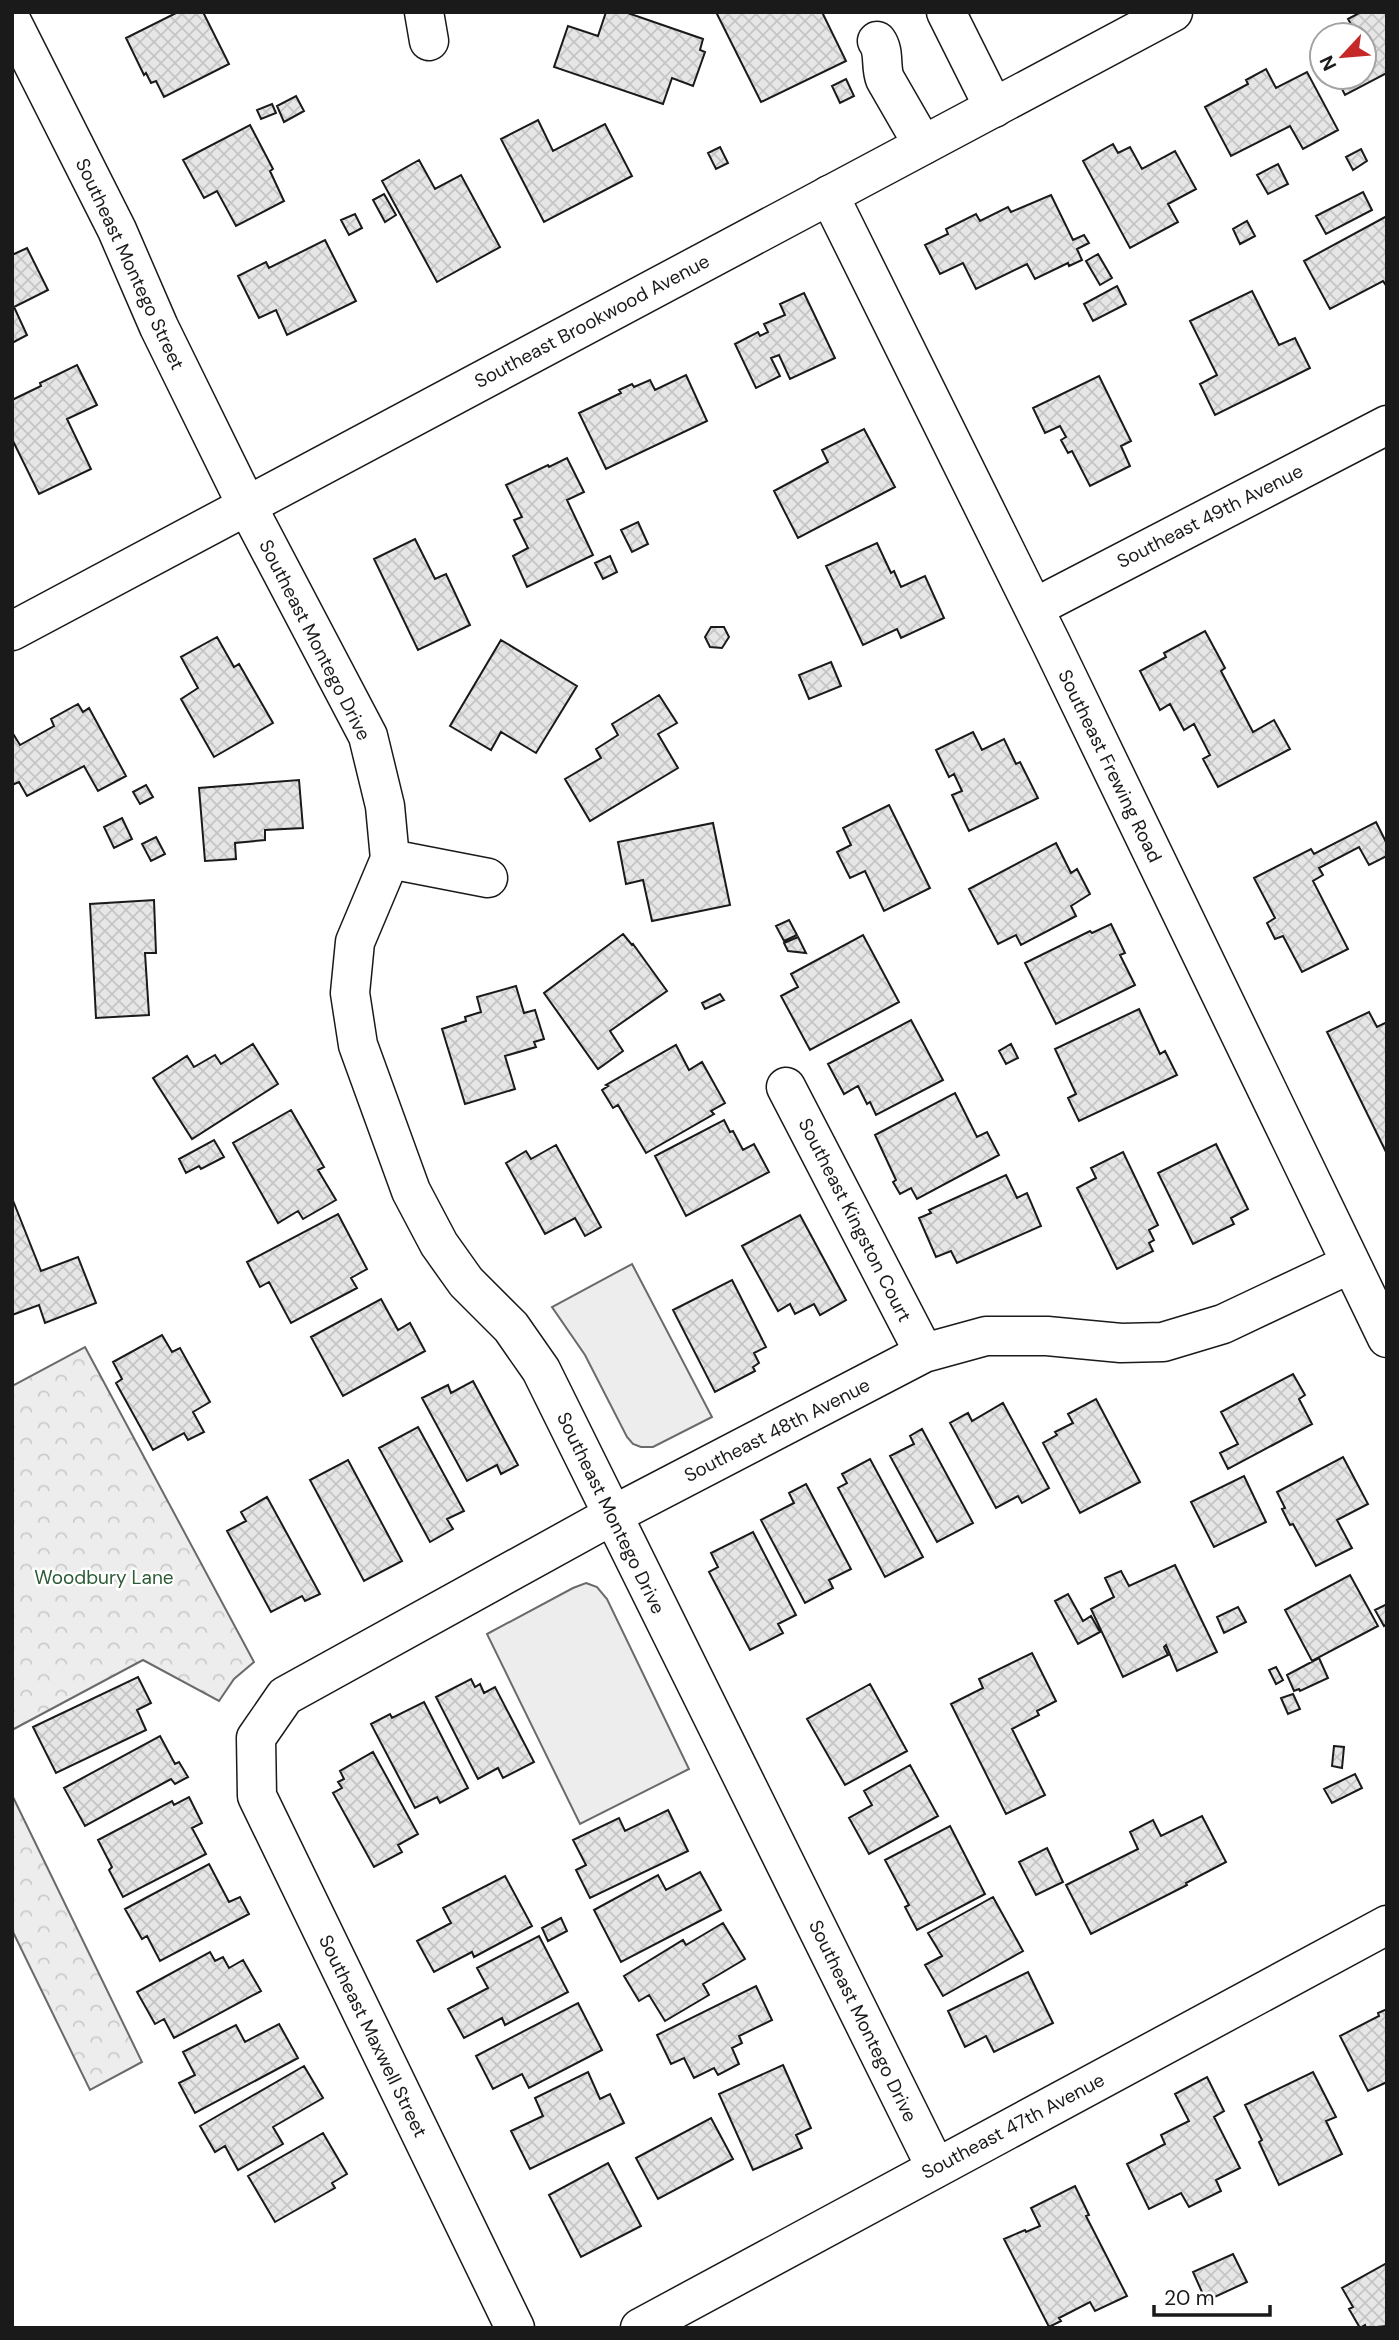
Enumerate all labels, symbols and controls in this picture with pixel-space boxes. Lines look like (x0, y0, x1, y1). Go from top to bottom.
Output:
north arrow (1308, 21, 1378, 91)
text: N (1314, 52, 1342, 75)
street label: Southeast Montego Street (70, 154, 190, 374)
street label: Southeast Brookwood Avenue (470, 248, 714, 394)
street label: Southeast 49th Avenue (1113, 458, 1307, 574)
street label: Southeast Montego Drive (253, 535, 377, 745)
street label: Southeast Frewing Road (1052, 666, 1168, 866)
street label: Southeast Kingston Court (793, 1114, 917, 1326)
street label: Southeast 48th Avenue (680, 1372, 874, 1488)
street label: Southeast Montego Drive (551, 1408, 671, 1618)
park label: Woodbury Lane (34, 1565, 174, 1590)
street label: Southeast Montego Drive (803, 1916, 923, 2126)
street label: Southeast Maxwell Street (313, 1931, 433, 2141)
street label: Southeast 47th Avenue (917, 2067, 1109, 2185)
scale bar (1154, 2274, 1270, 2318)
text: 20 m (1164, 2284, 1215, 2312)

